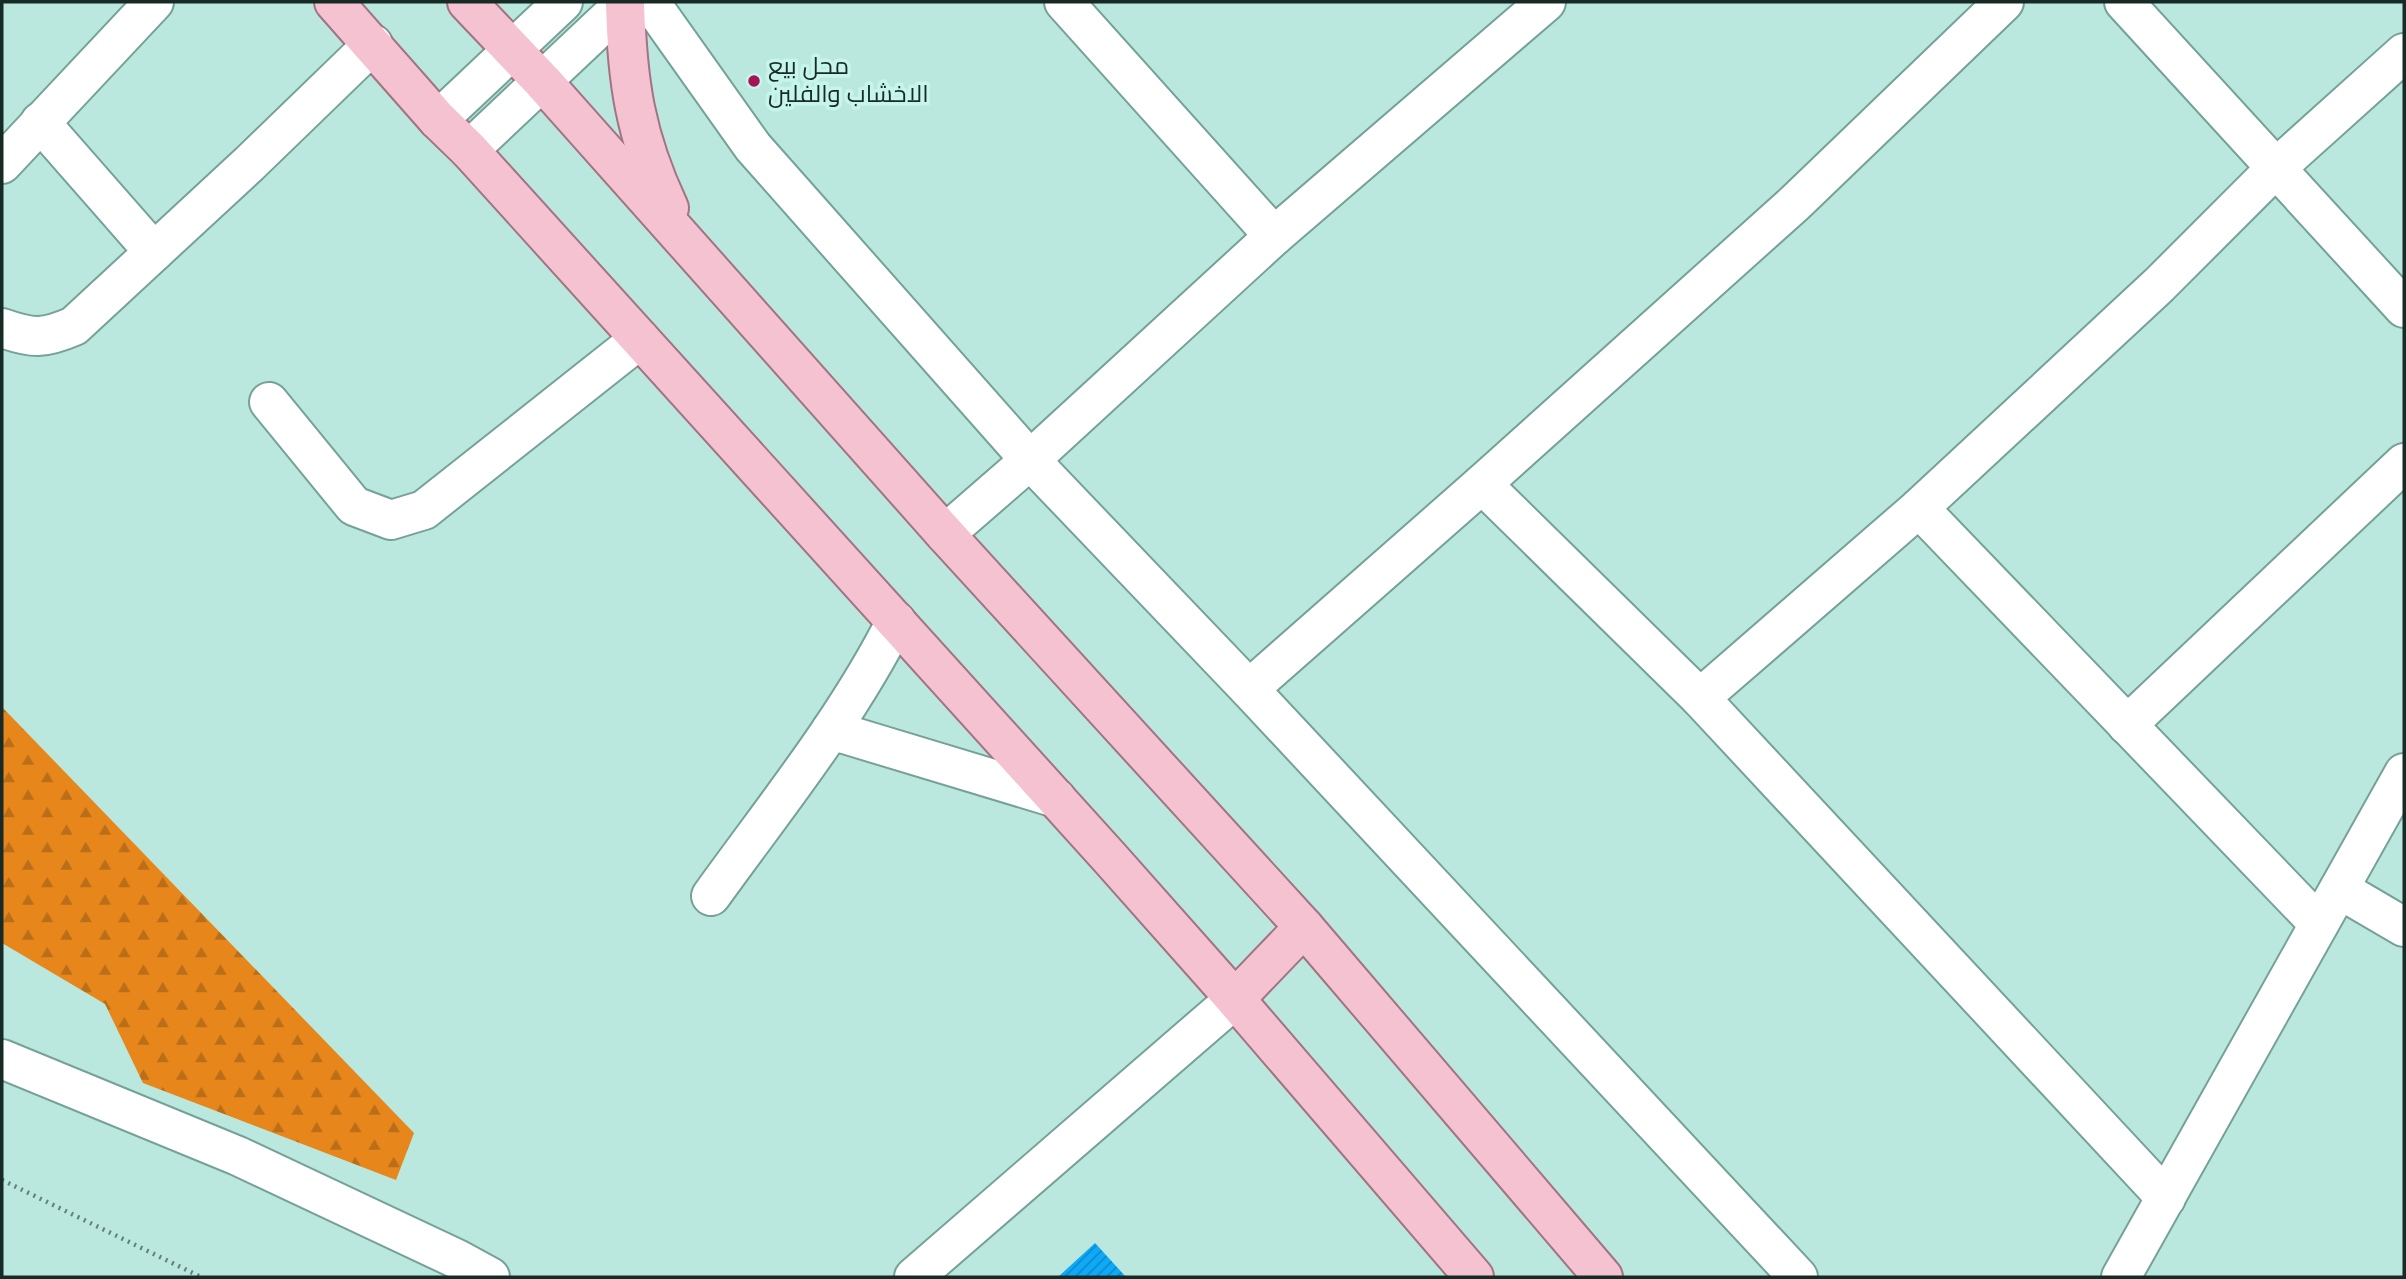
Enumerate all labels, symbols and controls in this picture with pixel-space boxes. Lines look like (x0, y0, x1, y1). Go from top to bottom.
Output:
place label: محل بيع الاخشاب والفلين (768, 49, 929, 113)
marker: محل بيع الاخشاب والفلين (746, 73, 762, 89)

